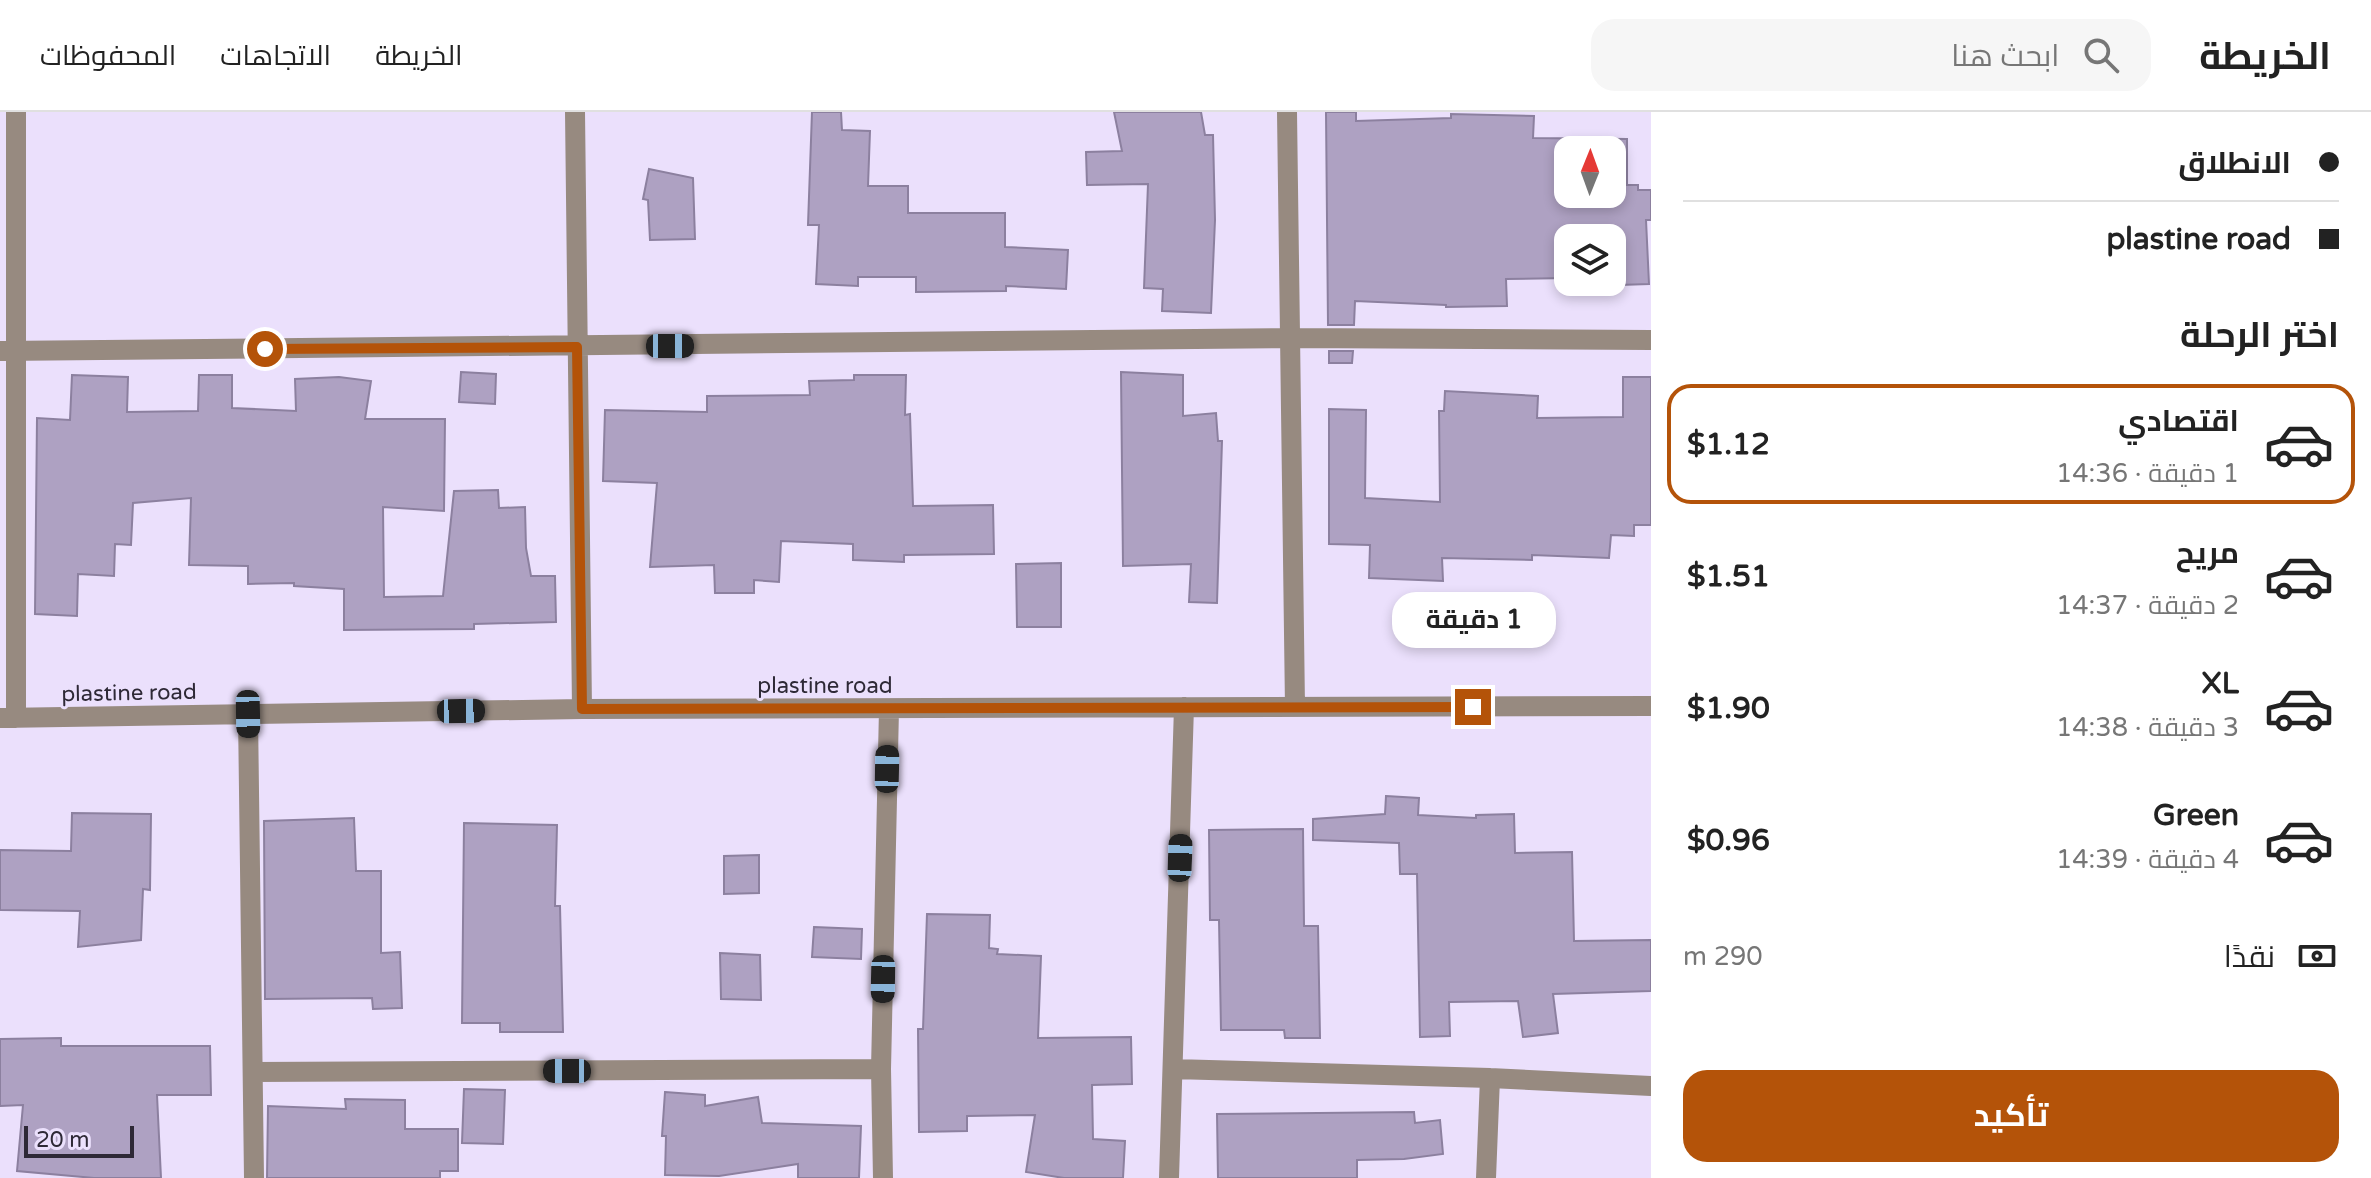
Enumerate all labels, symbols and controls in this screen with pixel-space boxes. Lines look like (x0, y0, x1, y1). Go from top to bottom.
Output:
search box (1591, 19, 2151, 91)
icon: search (2079, 33, 2123, 77)
text: الخريطة (2199, 34, 2331, 80)
text: ابحث هنا (1951, 38, 2059, 75)
text: المحفوظات (40, 39, 176, 73)
text: الاتجاهات (220, 39, 331, 73)
text: الخريطة (375, 39, 463, 73)
north arrow (1554, 136, 1626, 208)
map controls (1554, 136, 1626, 296)
text: الانطلاق (2178, 145, 2291, 182)
text: plastine road (2106, 221, 2291, 258)
button: layers (1554, 224, 1626, 296)
text: اختر الرحلة (2180, 314, 2339, 357)
route start (247, 331, 283, 367)
car (646, 334, 694, 358)
text: اقتصادي (2118, 403, 2239, 440)
icon: car (2263, 408, 2335, 480)
text: $1.12 (1687, 426, 1770, 463)
text: 1 دقيقة · 14:36 (2056, 458, 2239, 489)
text: مريح (2176, 535, 2239, 572)
icon: car (2263, 540, 2335, 612)
text: $1.51 (1687, 558, 1770, 595)
text: 2 دقيقة · 14:37 (2056, 590, 2239, 621)
callout: 1 دقيقة (1391, 591, 1555, 647)
text: 1 دقيقة (1426, 604, 1522, 635)
text: XL (2202, 665, 2239, 702)
icon: car (2263, 672, 2335, 744)
street label: plastine road (757, 673, 893, 699)
street label: plastine road (61, 679, 197, 707)
route end (1455, 689, 1491, 725)
car (236, 690, 260, 738)
text: $1.90 (1687, 690, 1770, 727)
car (437, 699, 485, 723)
text: 3 دقيقة · 14:38 (2056, 712, 2239, 743)
car (875, 745, 899, 793)
text: Green (2153, 797, 2239, 834)
icon: car (2263, 804, 2335, 876)
text: $0.96 (1687, 822, 1770, 859)
car (1167, 834, 1193, 882)
text: 4 دقيقة · 14:39 (2056, 844, 2239, 875)
icon: cash (2295, 934, 2339, 978)
text: نقدًا (2224, 939, 2275, 976)
text: 290 m (1683, 941, 1763, 972)
car (871, 955, 895, 1003)
car (543, 1059, 591, 1083)
button: تأكيد (1683, 1070, 2339, 1162)
scale bar (24, 1122, 134, 1158)
text: 20 m (36, 1127, 90, 1153)

